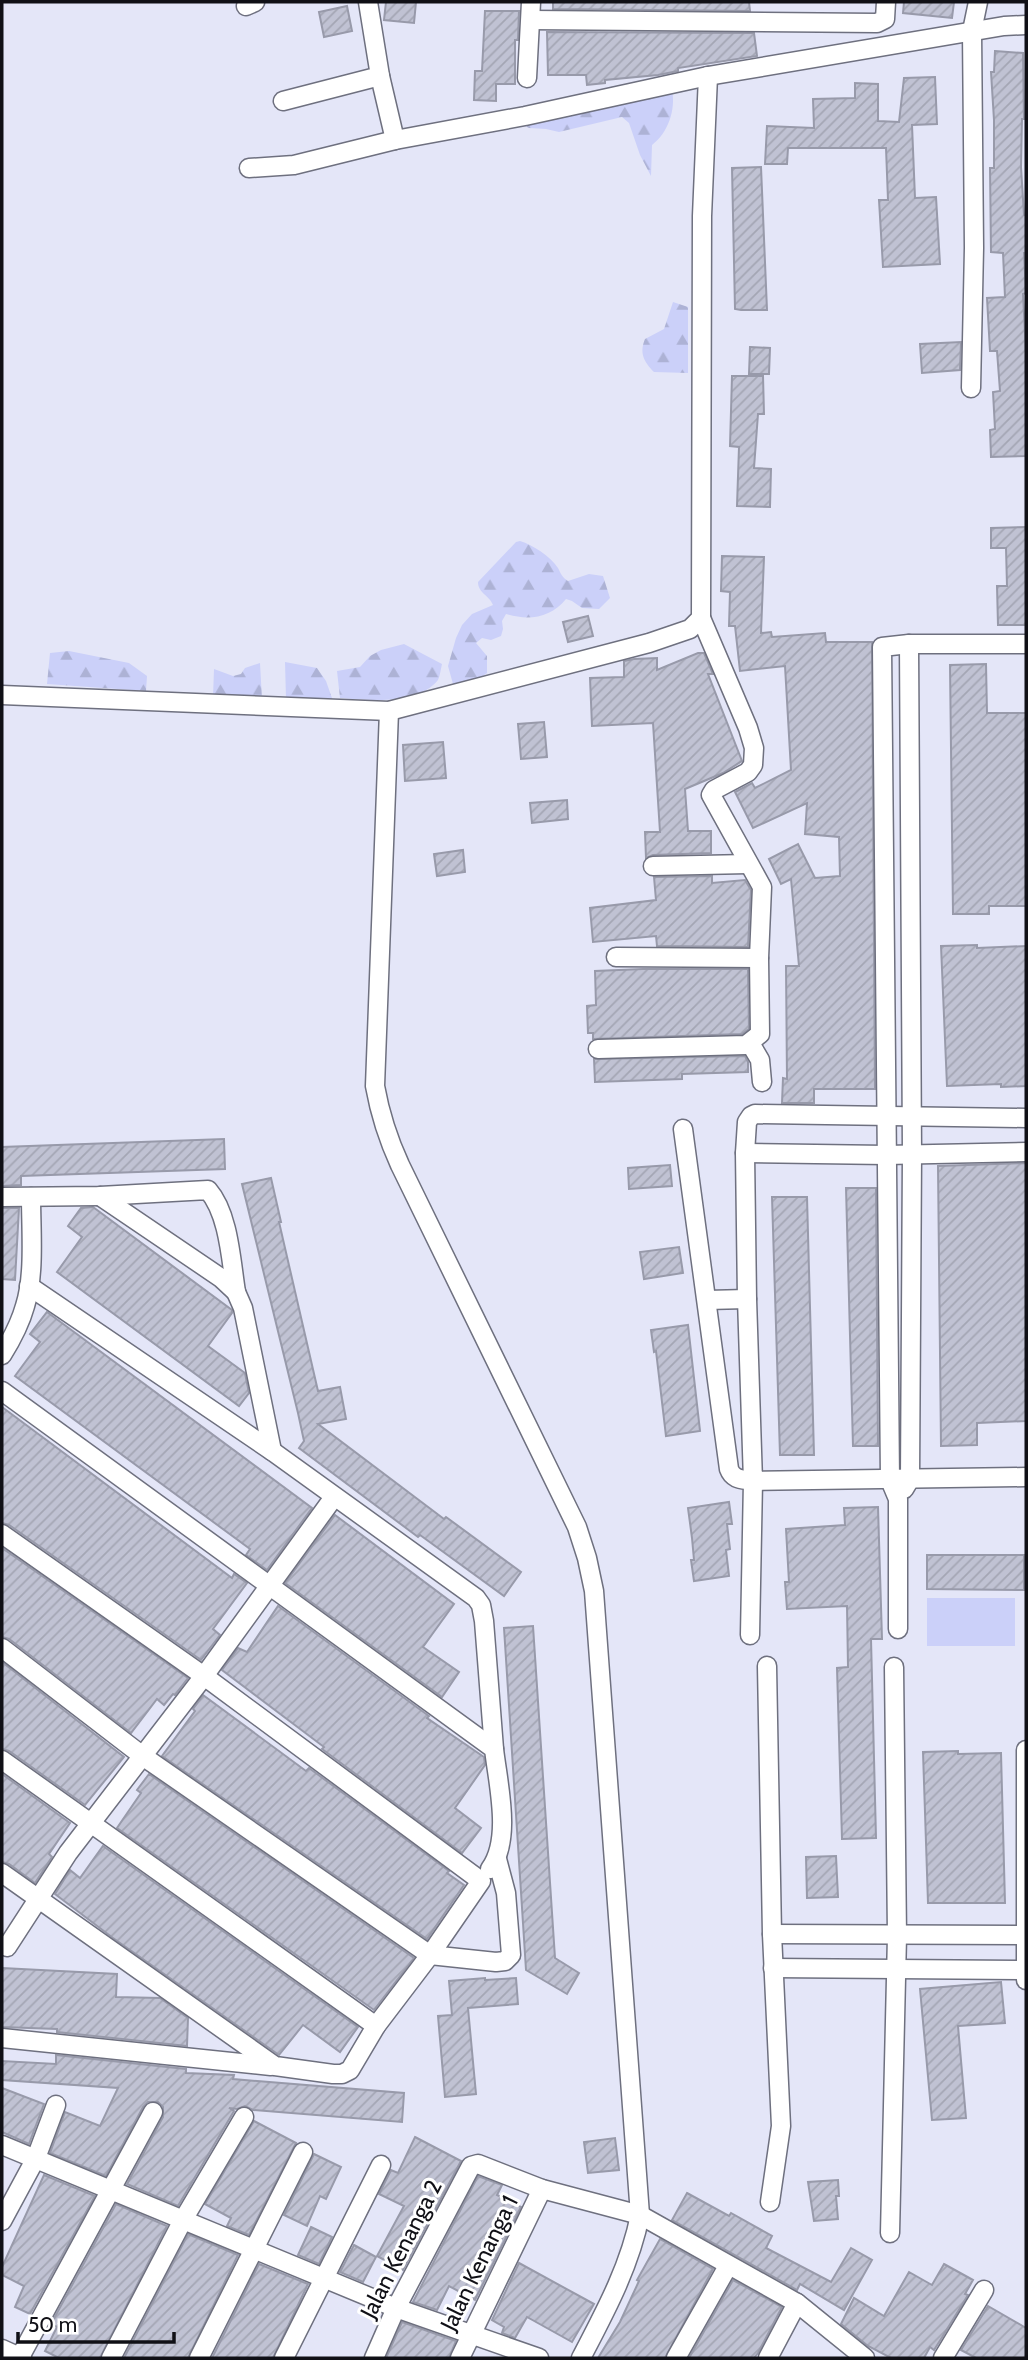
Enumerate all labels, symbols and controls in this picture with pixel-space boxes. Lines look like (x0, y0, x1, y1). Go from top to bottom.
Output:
street label: Jalan Kenanga 2 (354, 2175, 448, 2324)
street label: Jalan Kenanga 1 (434, 2191, 524, 2336)
scale bar (18, 2300, 173, 2344)
text: 50 m (28, 2312, 77, 2337)

